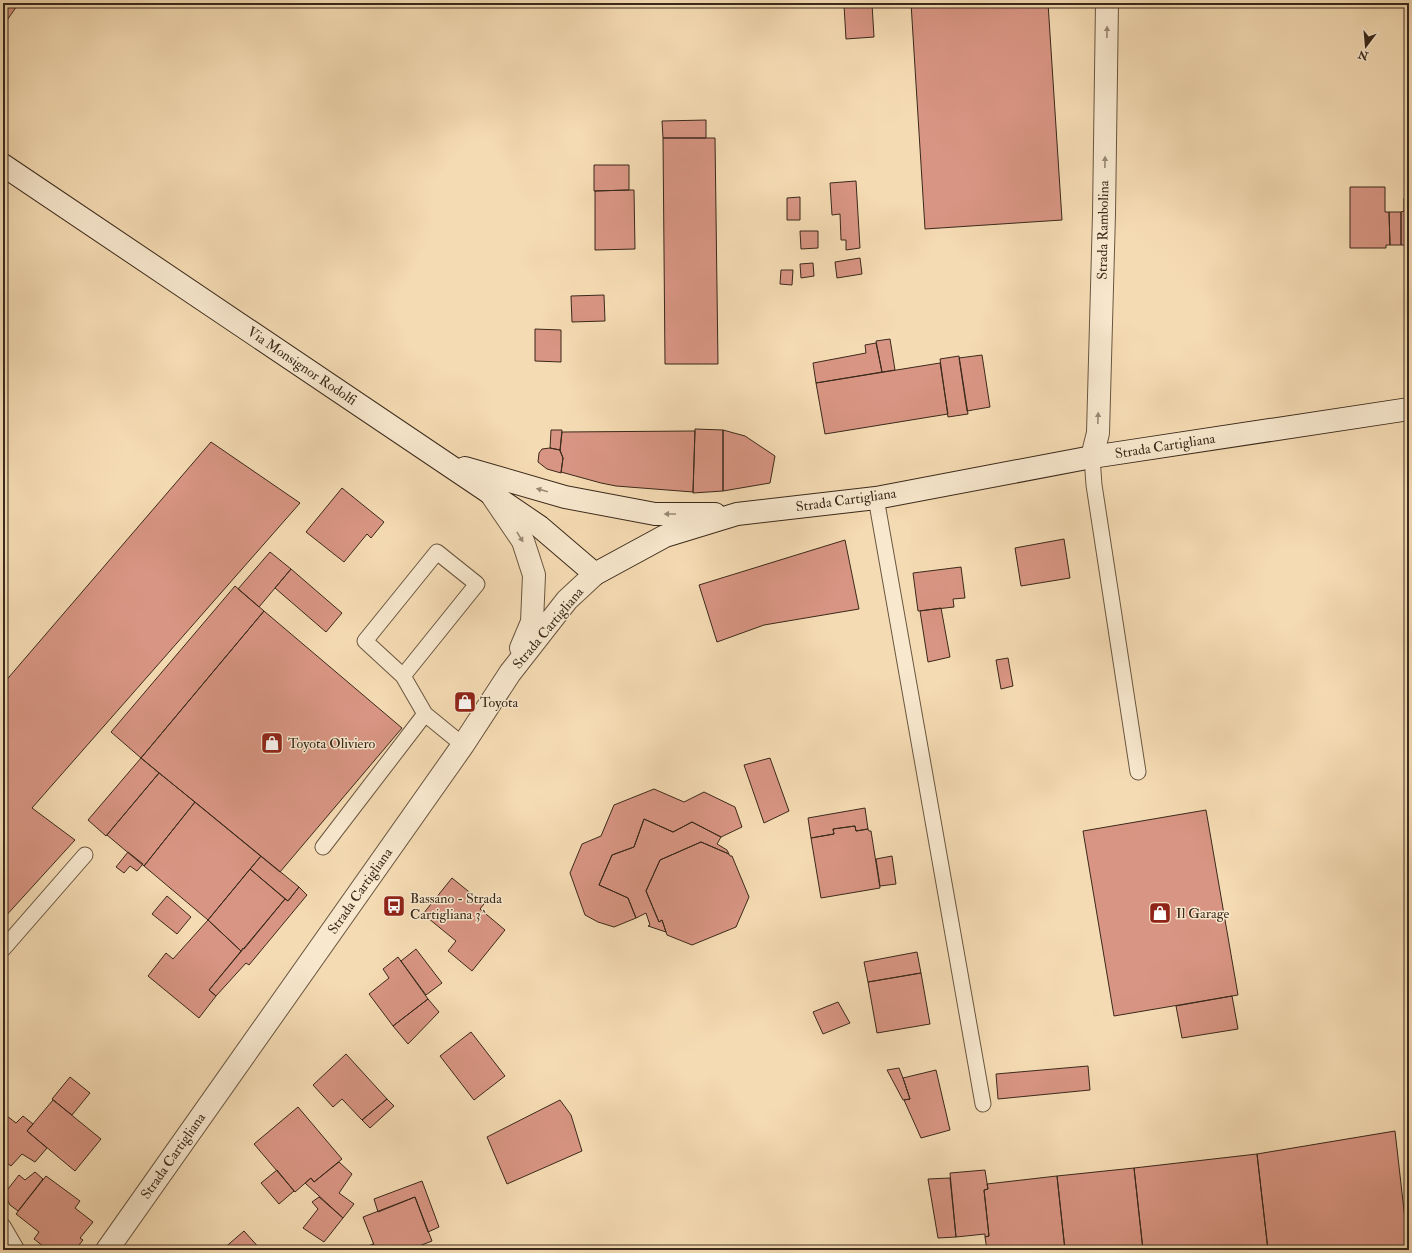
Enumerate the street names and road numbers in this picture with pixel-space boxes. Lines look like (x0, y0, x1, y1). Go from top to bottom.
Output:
street label: Strada Rambolina (1094, 180, 1112, 280)
street label: Via Monsignor Rodolfi (244, 323, 360, 409)
street label: Strada Cartigliana (1114, 430, 1217, 462)
street label: Strada Cartigliana (795, 485, 898, 515)
street label: Strada Cartigliana (509, 584, 587, 672)
street label: Strada Cartigliana (324, 844, 396, 937)
street label: Strada Cartigliana (137, 1109, 209, 1202)

